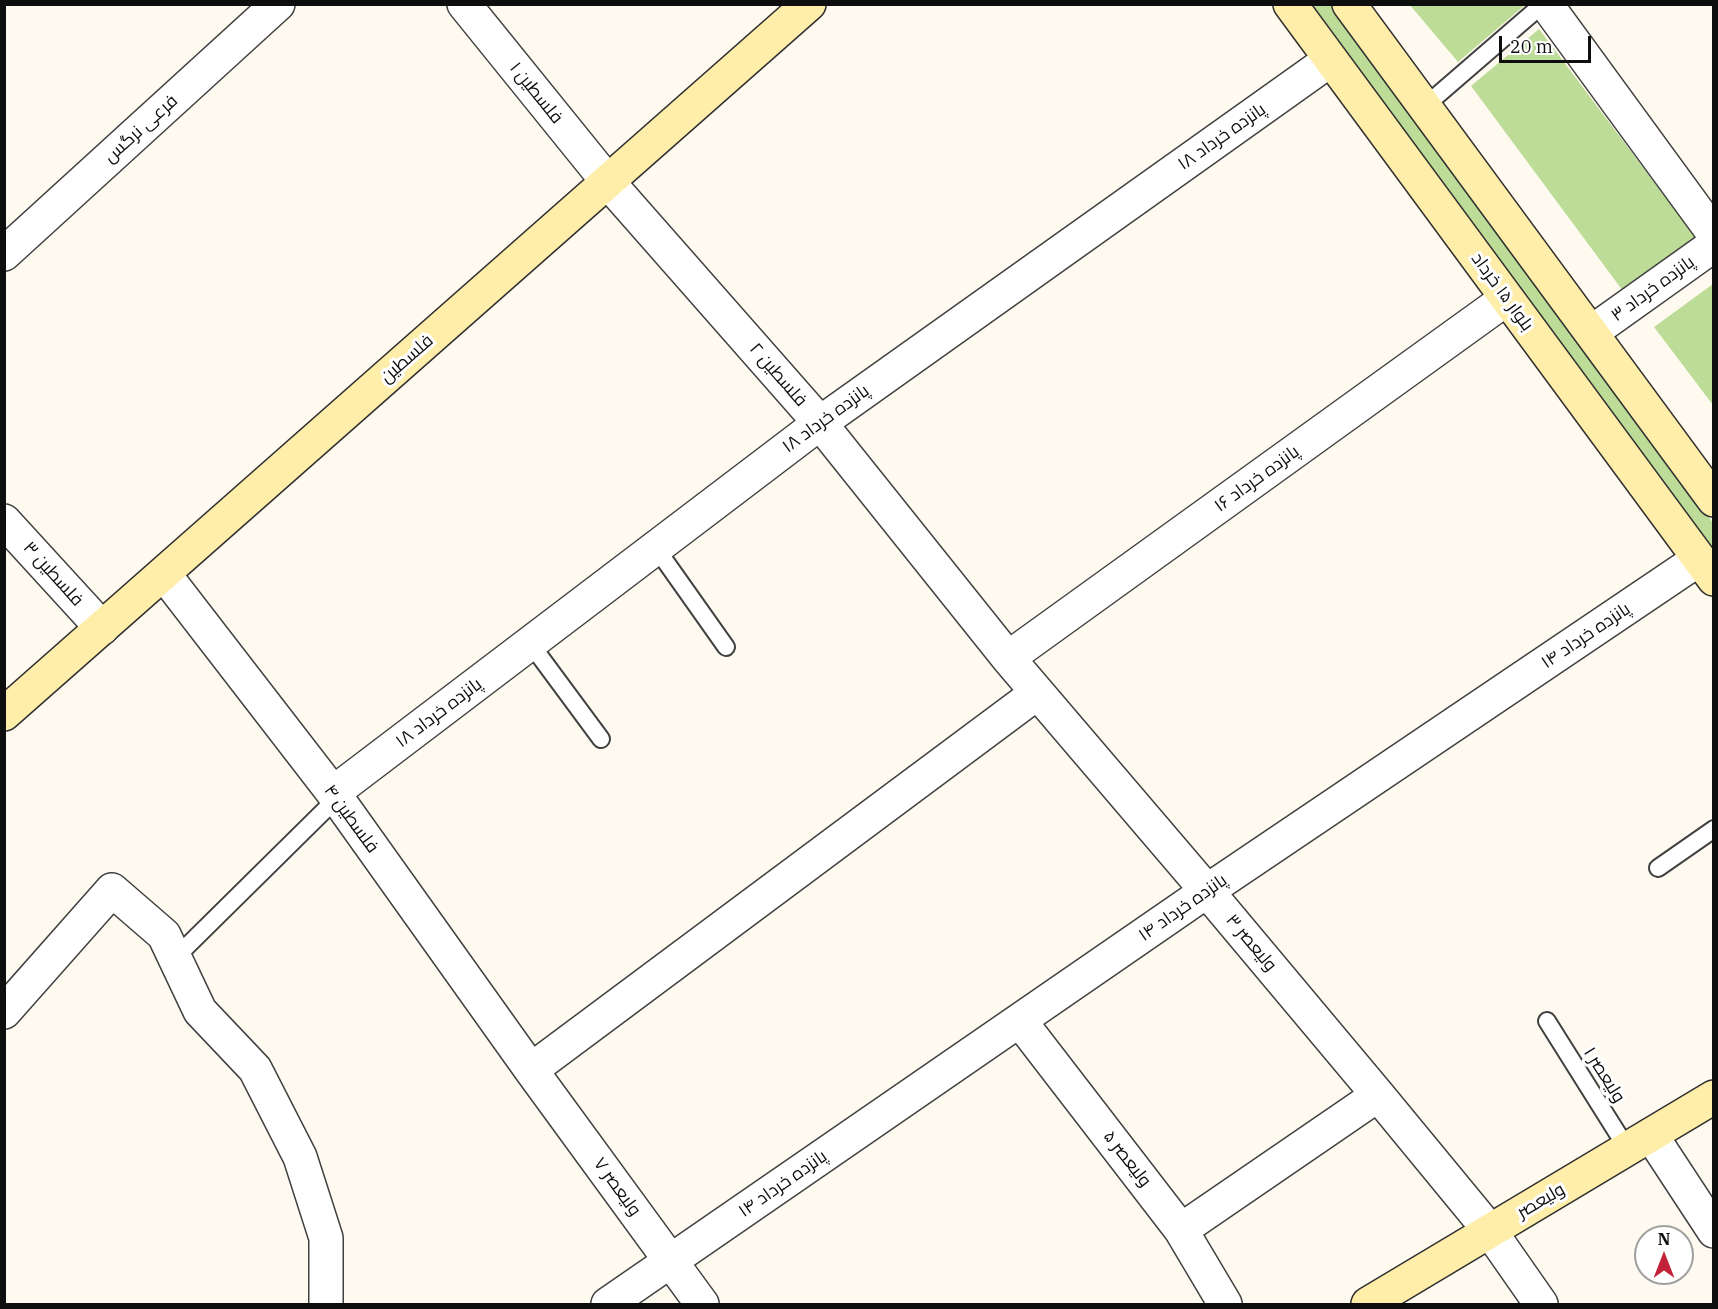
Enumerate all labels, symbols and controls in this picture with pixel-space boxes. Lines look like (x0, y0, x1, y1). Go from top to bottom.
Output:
scale bar (1502, 24, 1594, 62)
text: 20 m (1510, 35, 1553, 58)
street label: فلسطین ۱ (505, 58, 567, 128)
street label: فرعی نرگس (100, 90, 182, 168)
street label: پانزده خرداد ۱۸ (1174, 99, 1270, 175)
street label: بلوار ۱۵ خرداد (1466, 249, 1538, 335)
street label: پانزده خرداد ۳ (1607, 252, 1699, 326)
street label: فلسطین (376, 330, 438, 388)
street label: فلسطین ۲ (745, 339, 811, 411)
street label: پانزده خرداد ۱۸ (778, 380, 874, 458)
street label: پانزده خرداد ۱۶ (1210, 441, 1304, 517)
street label: فلسطین ۳ (18, 537, 88, 611)
street label: پانزده خرداد ۱۴ (1537, 598, 1635, 674)
street label: پانزده خرداد ۱۸ (392, 674, 486, 752)
street label: فلسطین ۴ (319, 781, 383, 857)
street label: پانزده خرداد ۱۴ (1135, 870, 1231, 946)
street label: ولیعصر ۳ (1221, 910, 1281, 976)
street label: ولیعصر ۱ (1579, 1043, 1629, 1107)
street label: ولیعصر ۵ (1098, 1126, 1156, 1192)
street label: پانزده خرداد ۱۴ (735, 1146, 831, 1222)
street label: ولیعصر ۷ (589, 1154, 645, 1220)
street label: ولیعصر (1513, 1179, 1569, 1223)
north arrow (1634, 1225, 1694, 1285)
text: N (1658, 1229, 1670, 1249)

